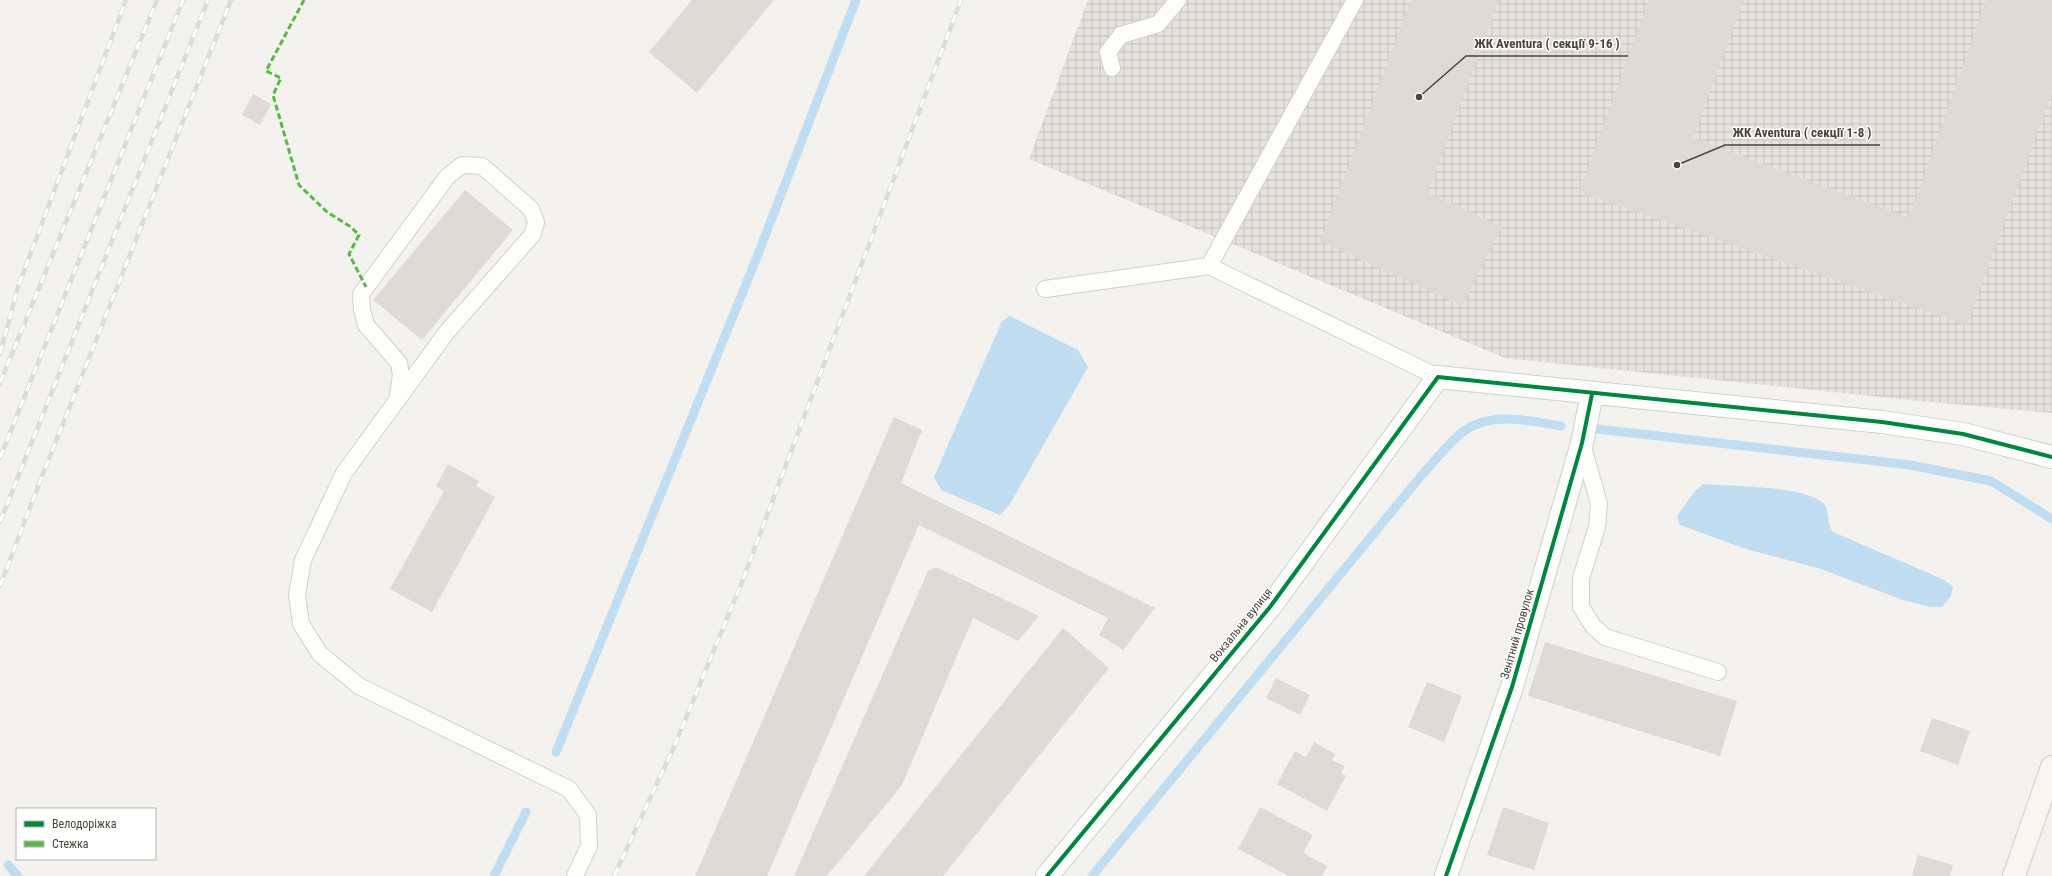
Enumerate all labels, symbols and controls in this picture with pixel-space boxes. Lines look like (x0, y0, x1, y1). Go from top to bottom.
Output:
callout: ЖК Aventura ( секції 9-16 ) (1466, 31, 1628, 56)
text: ЖК Aventura ( секції 9-16 ) (1474, 36, 1620, 51)
callout: ЖК Aventura ( секції 1-8 ) (1725, 120, 1880, 145)
text: ЖК Aventura ( секції 1-8 ) (1733, 125, 1871, 140)
street label: Вокзальна вулиця (1207, 585, 1275, 665)
street label: Зенітний провулок (1497, 587, 1537, 681)
legend (16, 808, 156, 860)
text: Велодоріжка (52, 817, 117, 831)
text: Стежка (52, 837, 89, 851)

